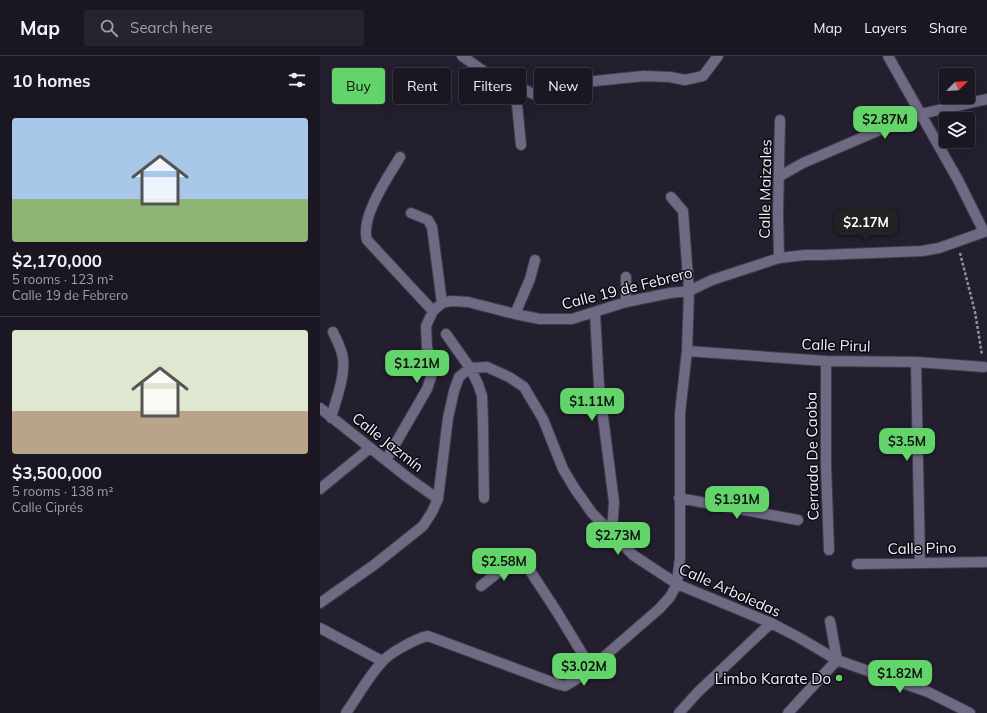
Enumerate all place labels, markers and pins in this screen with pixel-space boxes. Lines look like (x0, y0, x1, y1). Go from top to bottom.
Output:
pin: $2.87M (852, 106, 918, 140)
pin: $2.17M (833, 209, 899, 243)
pin: $1.21M (384, 350, 450, 384)
pin: $1.11M (559, 388, 625, 422)
pin: $3.5M (879, 428, 935, 462)
pin: $1.91M (704, 486, 770, 520)
pin: $2.73M (585, 522, 651, 556)
pin: $2.58M (471, 548, 537, 582)
pin: $3.02M (551, 653, 617, 687)
pin: $1.82M (867, 660, 933, 694)
place label: Limbo Karate Do (715, 669, 831, 688)
marker: Limbo Karate Do (834, 673, 844, 683)

